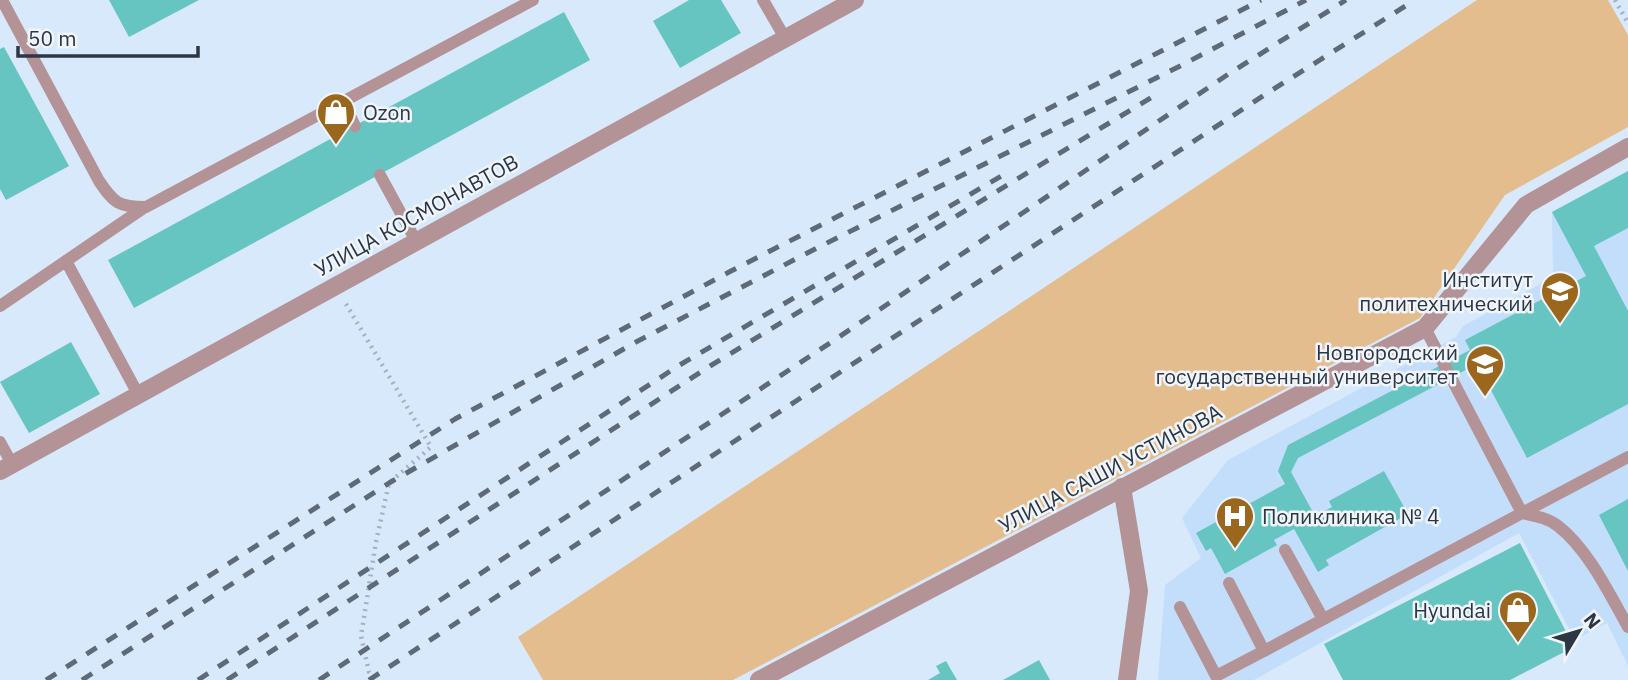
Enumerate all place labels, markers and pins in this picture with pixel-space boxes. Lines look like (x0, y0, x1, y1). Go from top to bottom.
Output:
shop icon: Ozon (315, 91, 357, 146)
place label: Ozon (363, 98, 411, 126)
place label: Институт политехнический (1359, 265, 1533, 317)
school or university icon: Институт политехнический (1539, 270, 1581, 325)
place label: Новгородский государственный университет (1156, 338, 1458, 390)
school or university icon: Новгородский государственный университет (1464, 343, 1506, 398)
hospital icon: Поликлиника № 4 (1214, 495, 1256, 550)
place label: Поликлиника № 4 (1262, 502, 1440, 530)
shop icon: Hyundai (1497, 589, 1539, 644)
place label: Hyundai (1413, 596, 1491, 624)

